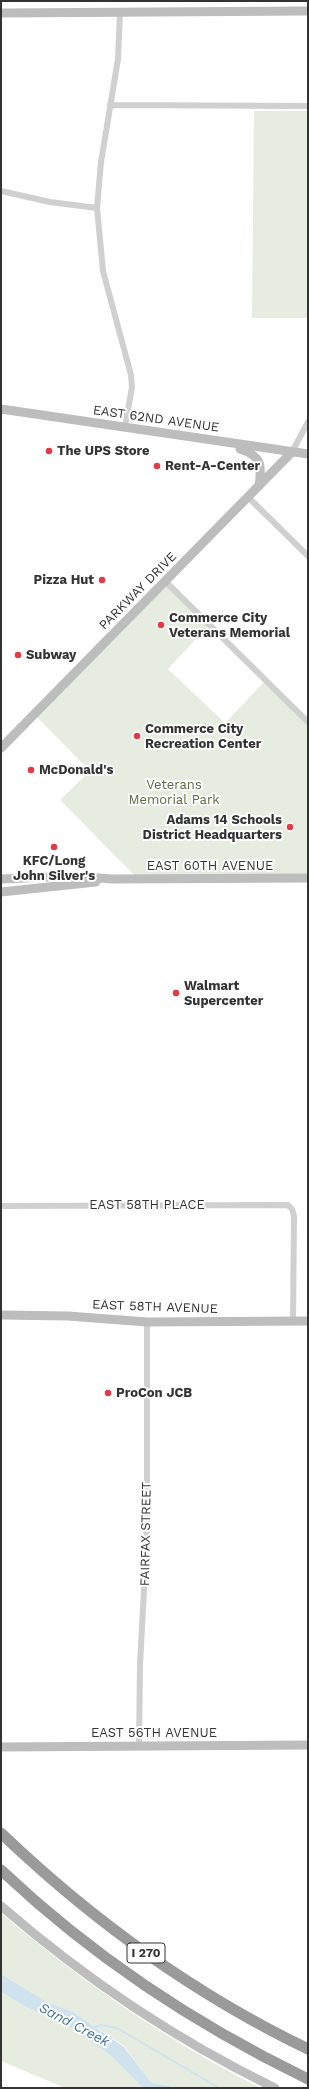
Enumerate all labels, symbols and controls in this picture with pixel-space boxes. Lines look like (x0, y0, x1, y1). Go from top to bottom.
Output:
street label: EAST 62ND AVENUE (92, 402, 220, 436)
place label: The UPS Store (57, 443, 150, 459)
marker: The UPS Store (44, 446, 54, 456)
place label: Rent-A-Center (165, 458, 260, 474)
marker: Rent-A-Center (152, 461, 162, 471)
street label: PARKWAY DRIVE (96, 549, 180, 633)
place label: Pizza Hut (34, 572, 94, 588)
marker: Pizza Hut (97, 575, 107, 585)
place label: Commerce City Veterans Memorial (169, 610, 290, 641)
marker: Commerce City Veterans Memorial (156, 620, 166, 630)
place label: Subway (26, 647, 76, 663)
marker: Subway (13, 650, 23, 660)
place label: Commerce City Recreation Center (145, 721, 261, 752)
marker: Commerce City Recreation Center (132, 731, 142, 741)
place label: McDonald's (39, 762, 113, 778)
marker: McDonald's (26, 765, 36, 775)
park label: Veterans Memorial Park (128, 777, 220, 808)
place label: Adams 14 Schools District Headquarters (143, 812, 282, 843)
marker: Adams 14 Schools District Headquarters (285, 822, 295, 832)
marker: KFC/Long John Silver's (49, 842, 59, 852)
place label: KFC/Long John Silver's (13, 853, 95, 884)
street label: EAST 60TH AVENUE (147, 858, 273, 874)
place label: Walmart Supercenter (184, 978, 263, 1009)
marker: Walmart Supercenter (171, 988, 181, 998)
street label: EAST 58TH PLACE (89, 1197, 205, 1213)
street label: EAST 58TH AVENUE (92, 1297, 218, 1317)
place label: ProCon JCB (116, 1385, 192, 1401)
marker: ProCon JCB (103, 1388, 113, 1398)
street label: FAIRFAX STREET (137, 1482, 155, 1586)
street label: EAST 56TH AVENUE (91, 1725, 217, 1741)
road number: I 270 (127, 1943, 165, 1963)
water label: Sand Creek (36, 1999, 112, 2051)

